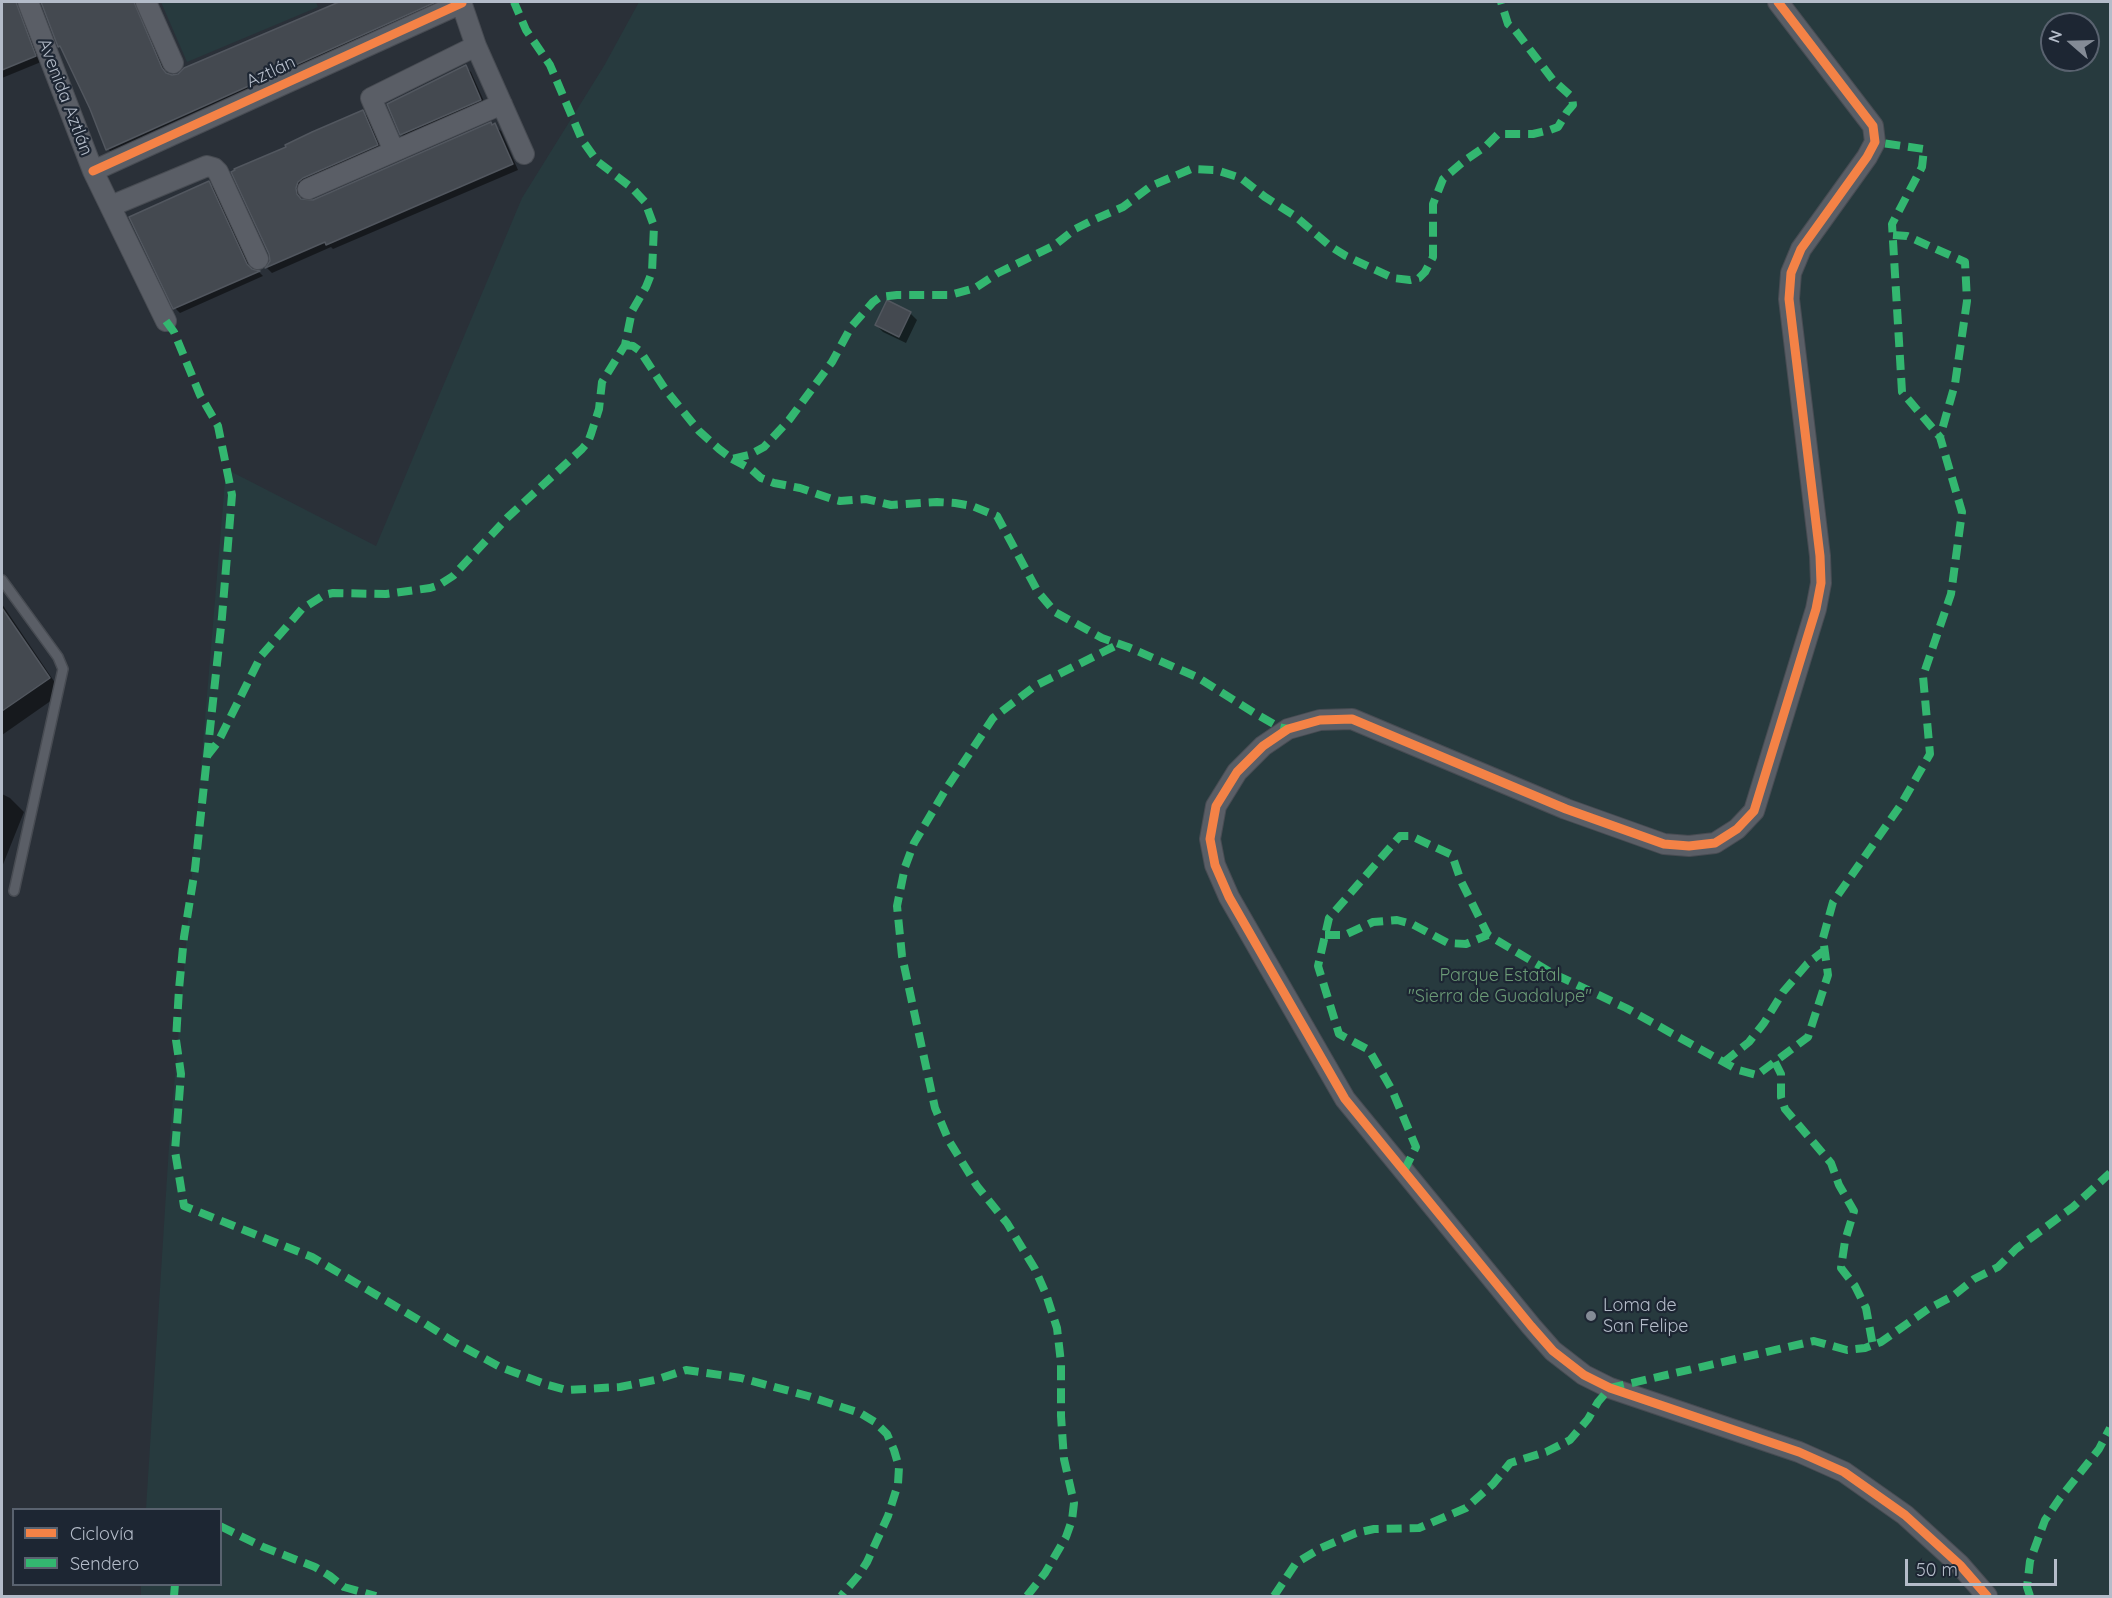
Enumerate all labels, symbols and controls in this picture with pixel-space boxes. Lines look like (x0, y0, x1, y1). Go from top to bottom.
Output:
north arrow (2040, 12, 2100, 72)
text: N (2044, 28, 2066, 45)
street label: Avenida Aztlán (33, 35, 97, 159)
street label: Aztlán (243, 51, 299, 93)
park label: Parque Estatal "Sierra de Guadalupe" (1408, 965, 1592, 1008)
place label: Loma de San Felipe (1603, 1295, 1688, 1338)
marker: Loma de San Felipe (1584, 1309, 1598, 1323)
legend (12, 1508, 222, 1586)
text: Ciclovía (70, 1522, 134, 1545)
scale bar (1908, 1547, 2060, 1585)
text: Sendero (70, 1552, 139, 1575)
text: 50 m (1916, 1558, 1958, 1581)

